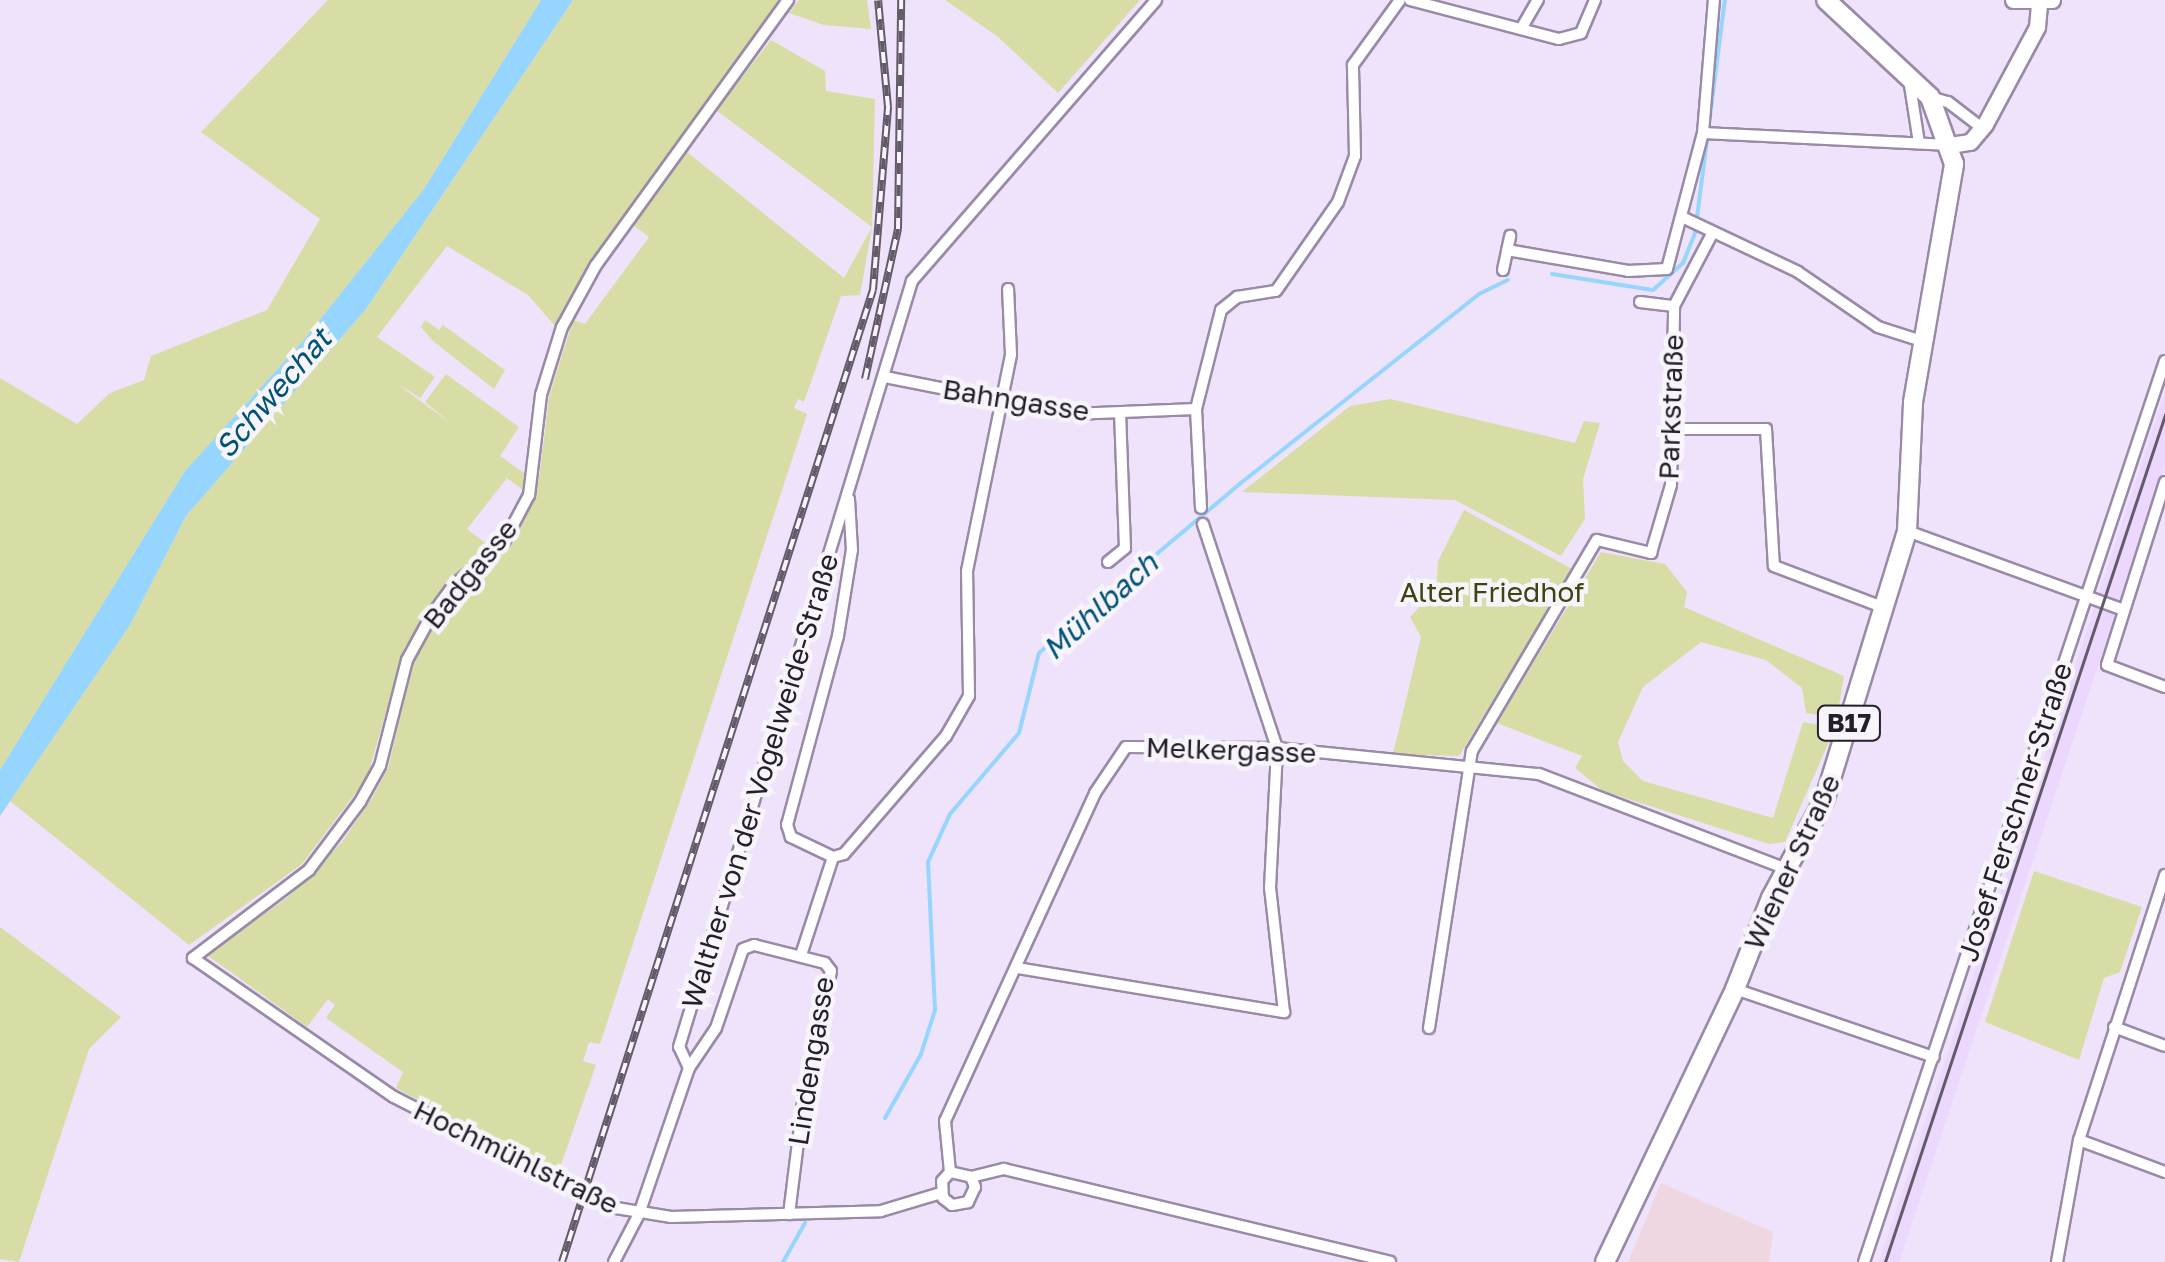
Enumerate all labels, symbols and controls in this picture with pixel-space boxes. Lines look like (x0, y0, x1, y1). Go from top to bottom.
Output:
water label: Schwechat (207, 321, 339, 465)
street label: Parkstraße (1652, 334, 1690, 480)
street label: Bahngasse (940, 372, 1092, 428)
street label: Badgasse (416, 513, 524, 635)
water label: Mühlbach (1035, 545, 1165, 667)
street label: Walther von der Vogelweide-Straße (675, 550, 845, 1012)
park label: Alter Friedhof (1400, 575, 1584, 609)
street label: Josef Ferschner-Straße (1951, 658, 2079, 966)
road number: B17 (1816, 703, 1882, 743)
street label: Melkergasse (1145, 730, 1317, 770)
street label: Wiener Straße (1737, 769, 1847, 955)
street label: Lindengasse (781, 974, 841, 1148)
street label: Hochmühlstraße (408, 1093, 624, 1221)

